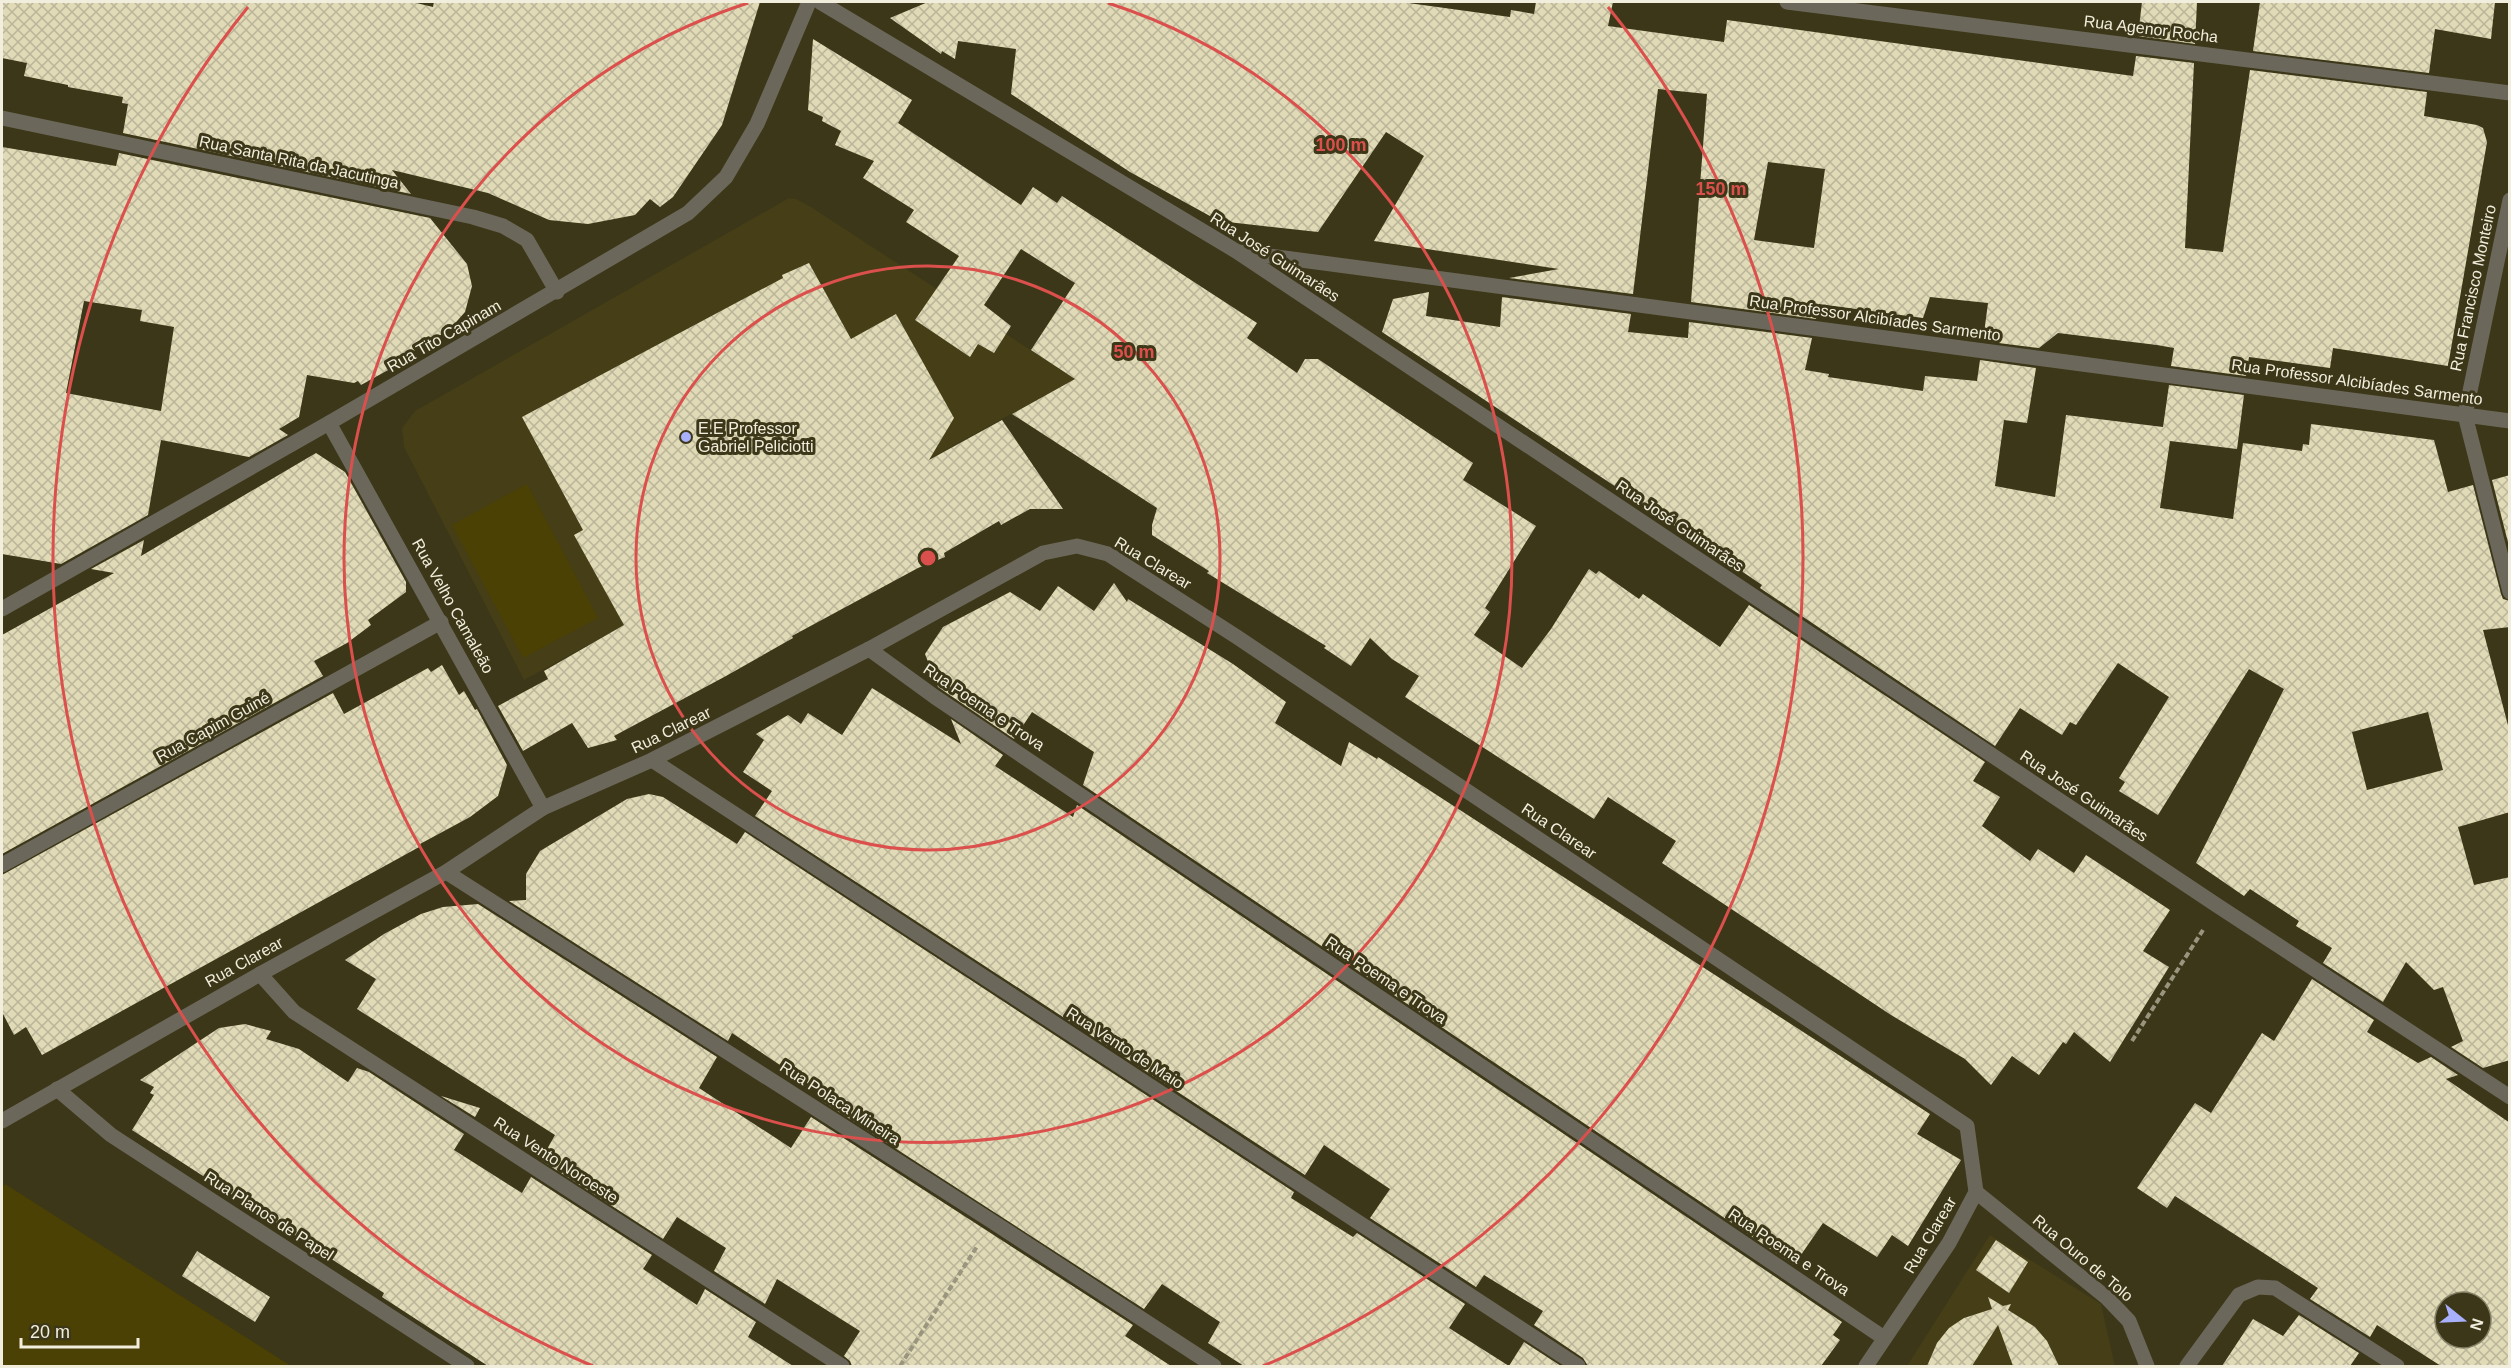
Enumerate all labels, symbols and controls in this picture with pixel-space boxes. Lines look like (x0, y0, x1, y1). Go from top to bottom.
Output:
street label: Rua Agenor Rocha (2083, 12, 2219, 46)
street label: Rua Santa Rita da Jacutinga (198, 133, 400, 192)
text: 100 m (1315, 135, 1367, 155)
text: 150 m (1695, 179, 1747, 199)
street label: Rua Francisco Monteiro (2447, 203, 2499, 373)
street label: Rua José Guimarães (1207, 209, 1343, 305)
street label: Rua Professor Alcibíades Sarmento (1748, 292, 2002, 344)
street label: Rua Tito Capinam (384, 297, 504, 375)
text: 50 m (1113, 342, 1155, 362)
street label: Rua Professor Alcibíades Sarmento (2230, 356, 2484, 408)
place label: E.E Professor Gabriel Peliciotti (698, 420, 814, 455)
marker: E.E Professor Gabriel Peliciotti (679, 430, 693, 444)
street label: Rua José Guimarães (1613, 477, 1747, 575)
street label: Rua Clarear (1112, 533, 1195, 593)
street label: Rua Velho Camaleão (409, 536, 497, 676)
centre of rings (918, 548, 938, 568)
street label: Rua Poema e Trova (920, 660, 1048, 754)
street label: Rua Capim Guiné (153, 689, 273, 765)
street label: Rua Clarear (629, 703, 714, 757)
street label: Rua José Guimarães (2017, 747, 2151, 845)
street label: Rua Clarear (1518, 800, 1600, 863)
street label: Rua Clarear (202, 933, 286, 990)
street label: Rua Poema e Trova (1322, 933, 1450, 1027)
street label: Rua Vento de Maio (1063, 1004, 1187, 1092)
street label: Rua Polaca Mineira (777, 1058, 903, 1148)
street label: Rua Vento Noroeste (491, 1114, 621, 1206)
street label: Rua Planos de Papel (201, 1168, 337, 1264)
street label: Rua Clarear (1900, 1193, 1960, 1276)
street label: Rua Poema e Trova (1725, 1205, 1853, 1299)
street label: Rua Ouro de Tolo (2030, 1211, 2136, 1305)
north arrow (2433, 1290, 2493, 1350)
scale bar (21, 1311, 138, 1349)
text: N (2467, 1316, 2487, 1333)
text: 20 m (30, 1322, 70, 1342)

